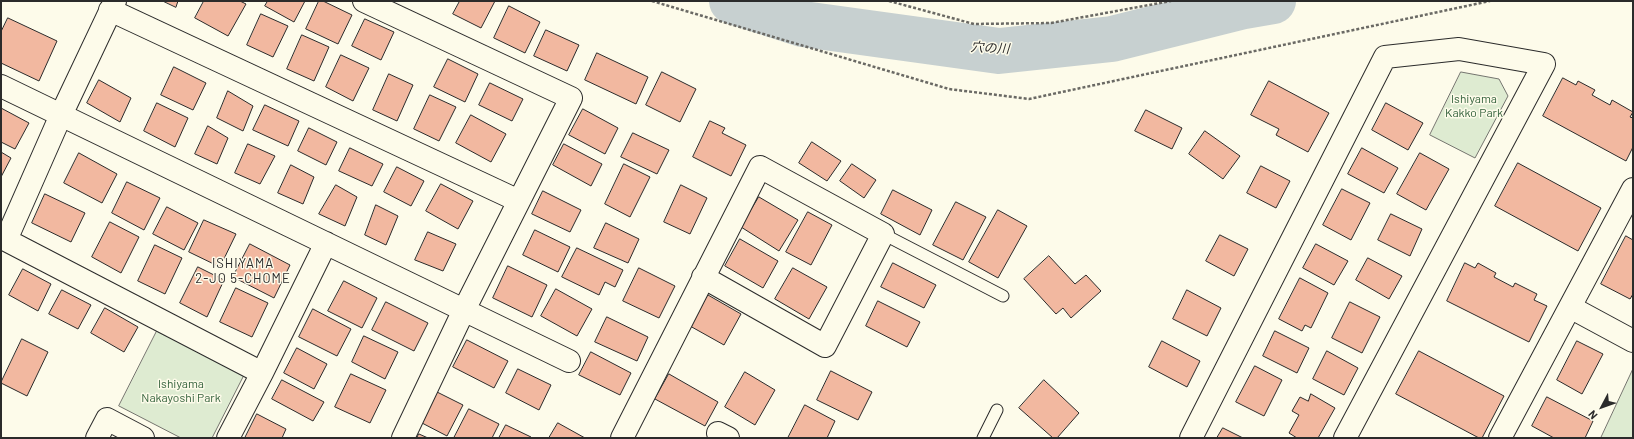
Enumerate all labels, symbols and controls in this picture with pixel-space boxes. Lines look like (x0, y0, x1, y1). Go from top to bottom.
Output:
water label: 穴の川 (970, 39, 1010, 57)
park label: Ishiyama Kakko Park (1445, 92, 1503, 120)
district label: ISHIYAMA 2-JO 5-CHOME (195, 256, 291, 287)
park label: Ishiyama Nakayoshi Park (141, 377, 221, 405)
north arrow (1582, 387, 1622, 427)
text: N (1585, 408, 1600, 422)

